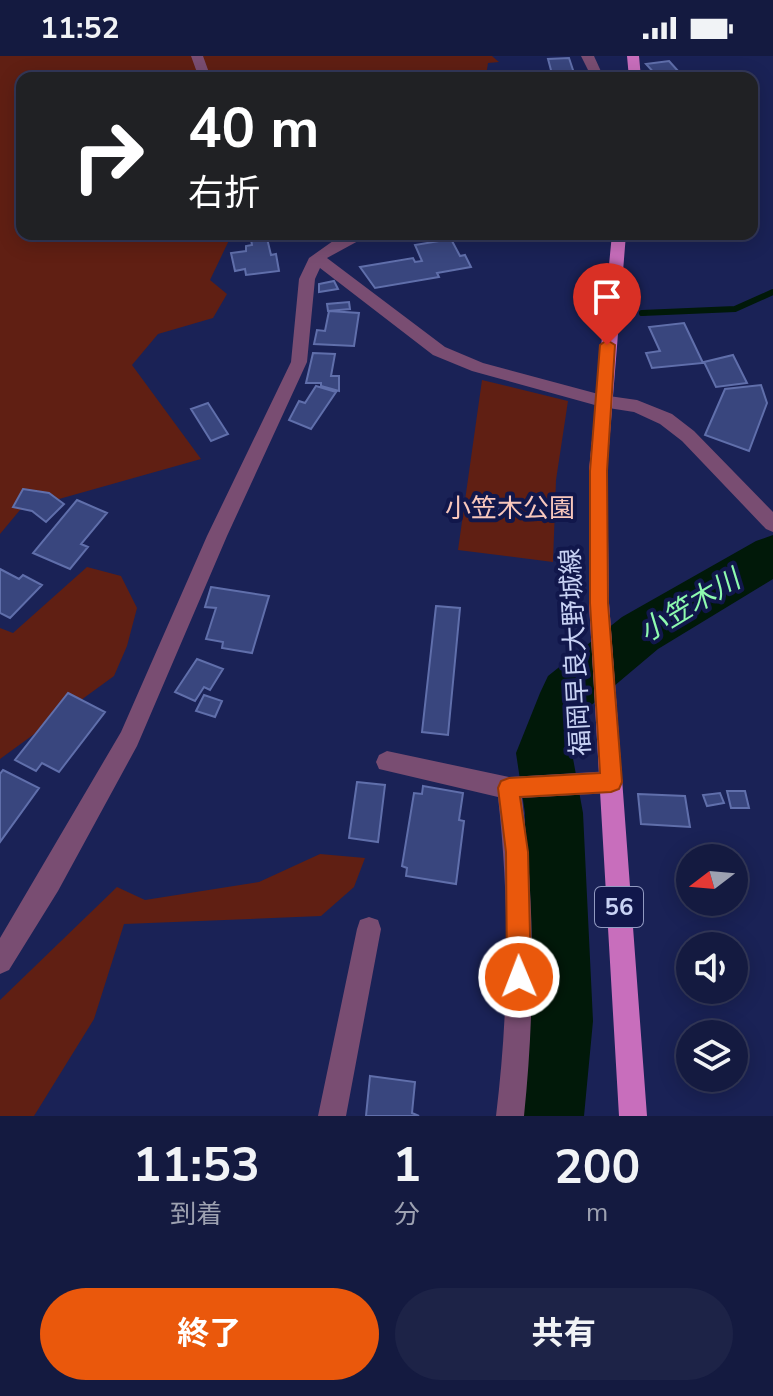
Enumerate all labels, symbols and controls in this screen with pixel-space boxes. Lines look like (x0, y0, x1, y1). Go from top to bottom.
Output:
text: 11:52 (40, 8, 119, 49)
text: 40 m (188, 90, 319, 167)
icon: right (56, 104, 160, 208)
text: 右折 (188, 169, 260, 218)
pin (573, 263, 641, 345)
icon: arrive (585, 275, 629, 319)
park label: 小笠木公園 (445, 491, 575, 526)
street label: 福岡早良大野城線 (553, 547, 598, 757)
water label: 小笠木川 (632, 559, 750, 651)
north arrow (676, 844, 748, 916)
map controls (676, 844, 748, 1092)
road number: 56 (595, 887, 643, 927)
button: sound (676, 932, 748, 1004)
position arrow (477, 935, 561, 1019)
button: layers (676, 1020, 748, 1092)
text: 11:53 (133, 1132, 260, 1198)
text: 1 (392, 1132, 421, 1198)
text: 200 (554, 1134, 640, 1200)
text: m (586, 1195, 608, 1230)
text: 到着 (170, 1197, 222, 1232)
text: 分 (394, 1197, 420, 1232)
button: 終了 (40, 1288, 379, 1380)
button: 共有 (395, 1288, 733, 1380)

